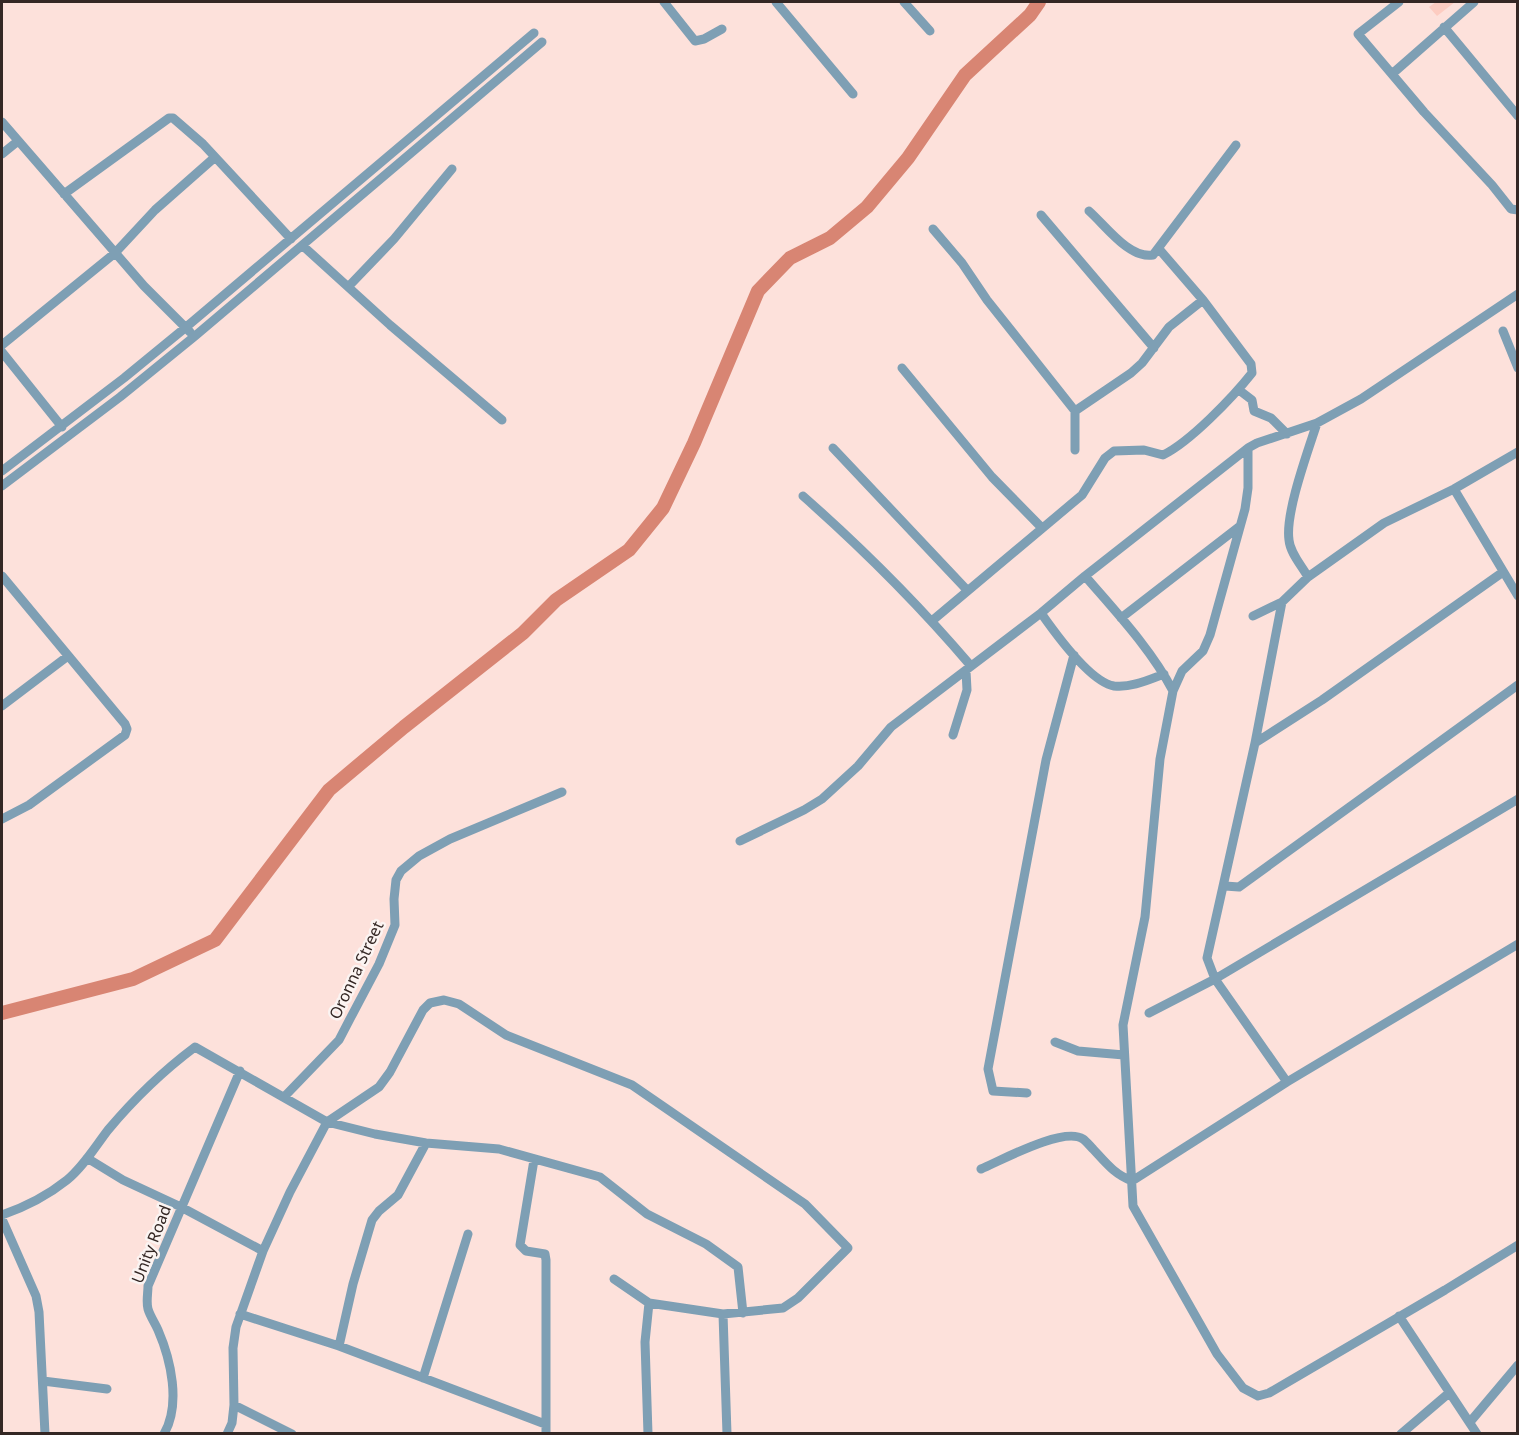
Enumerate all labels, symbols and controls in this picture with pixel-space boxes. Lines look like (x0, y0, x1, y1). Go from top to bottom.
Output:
street label: Oronna Street (324, 917, 388, 1023)
street label: Unity Road (126, 1202, 176, 1286)

